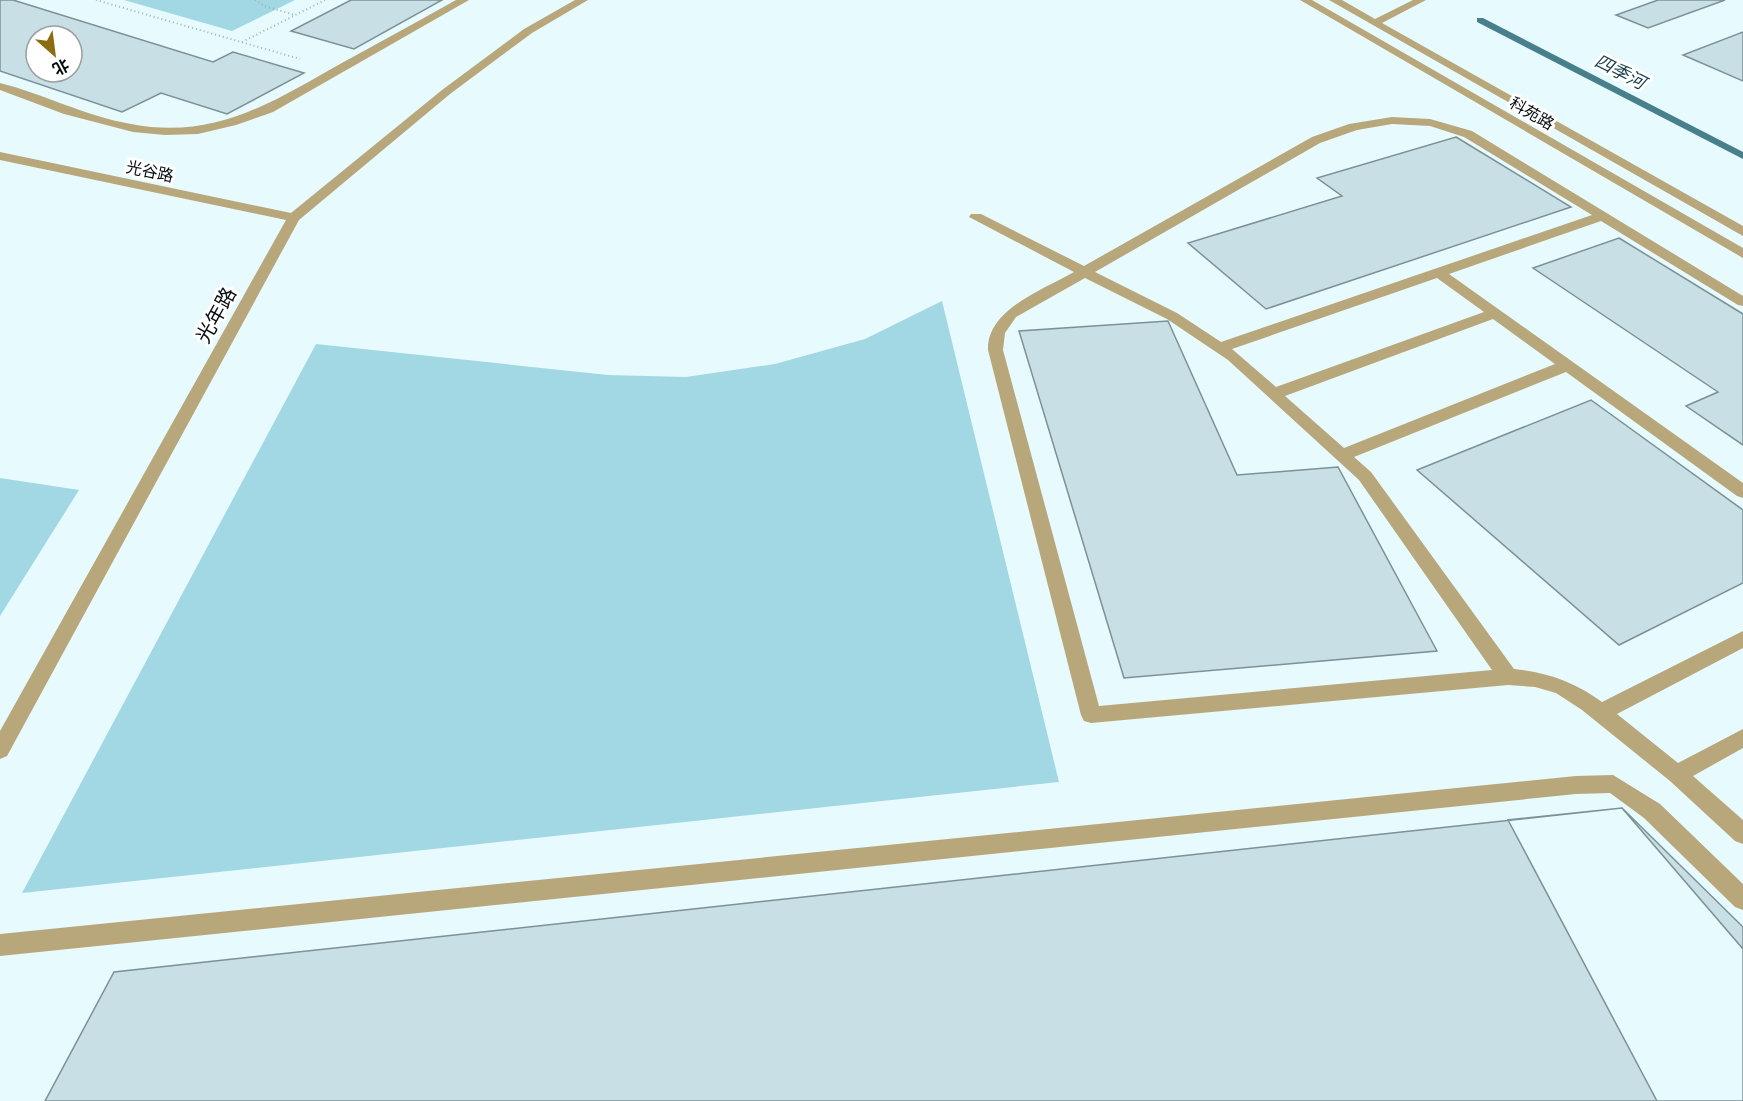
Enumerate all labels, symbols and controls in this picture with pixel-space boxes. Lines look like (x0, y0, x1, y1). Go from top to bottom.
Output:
north arrow (24, 24, 84, 84)
water label: 四季河 (1591, 50, 1652, 95)
text: 北 (49, 55, 72, 79)
street label: 科苑路 (1506, 93, 1557, 134)
street label: 光谷路 (124, 157, 175, 186)
street label: 光年路 (191, 283, 241, 347)

